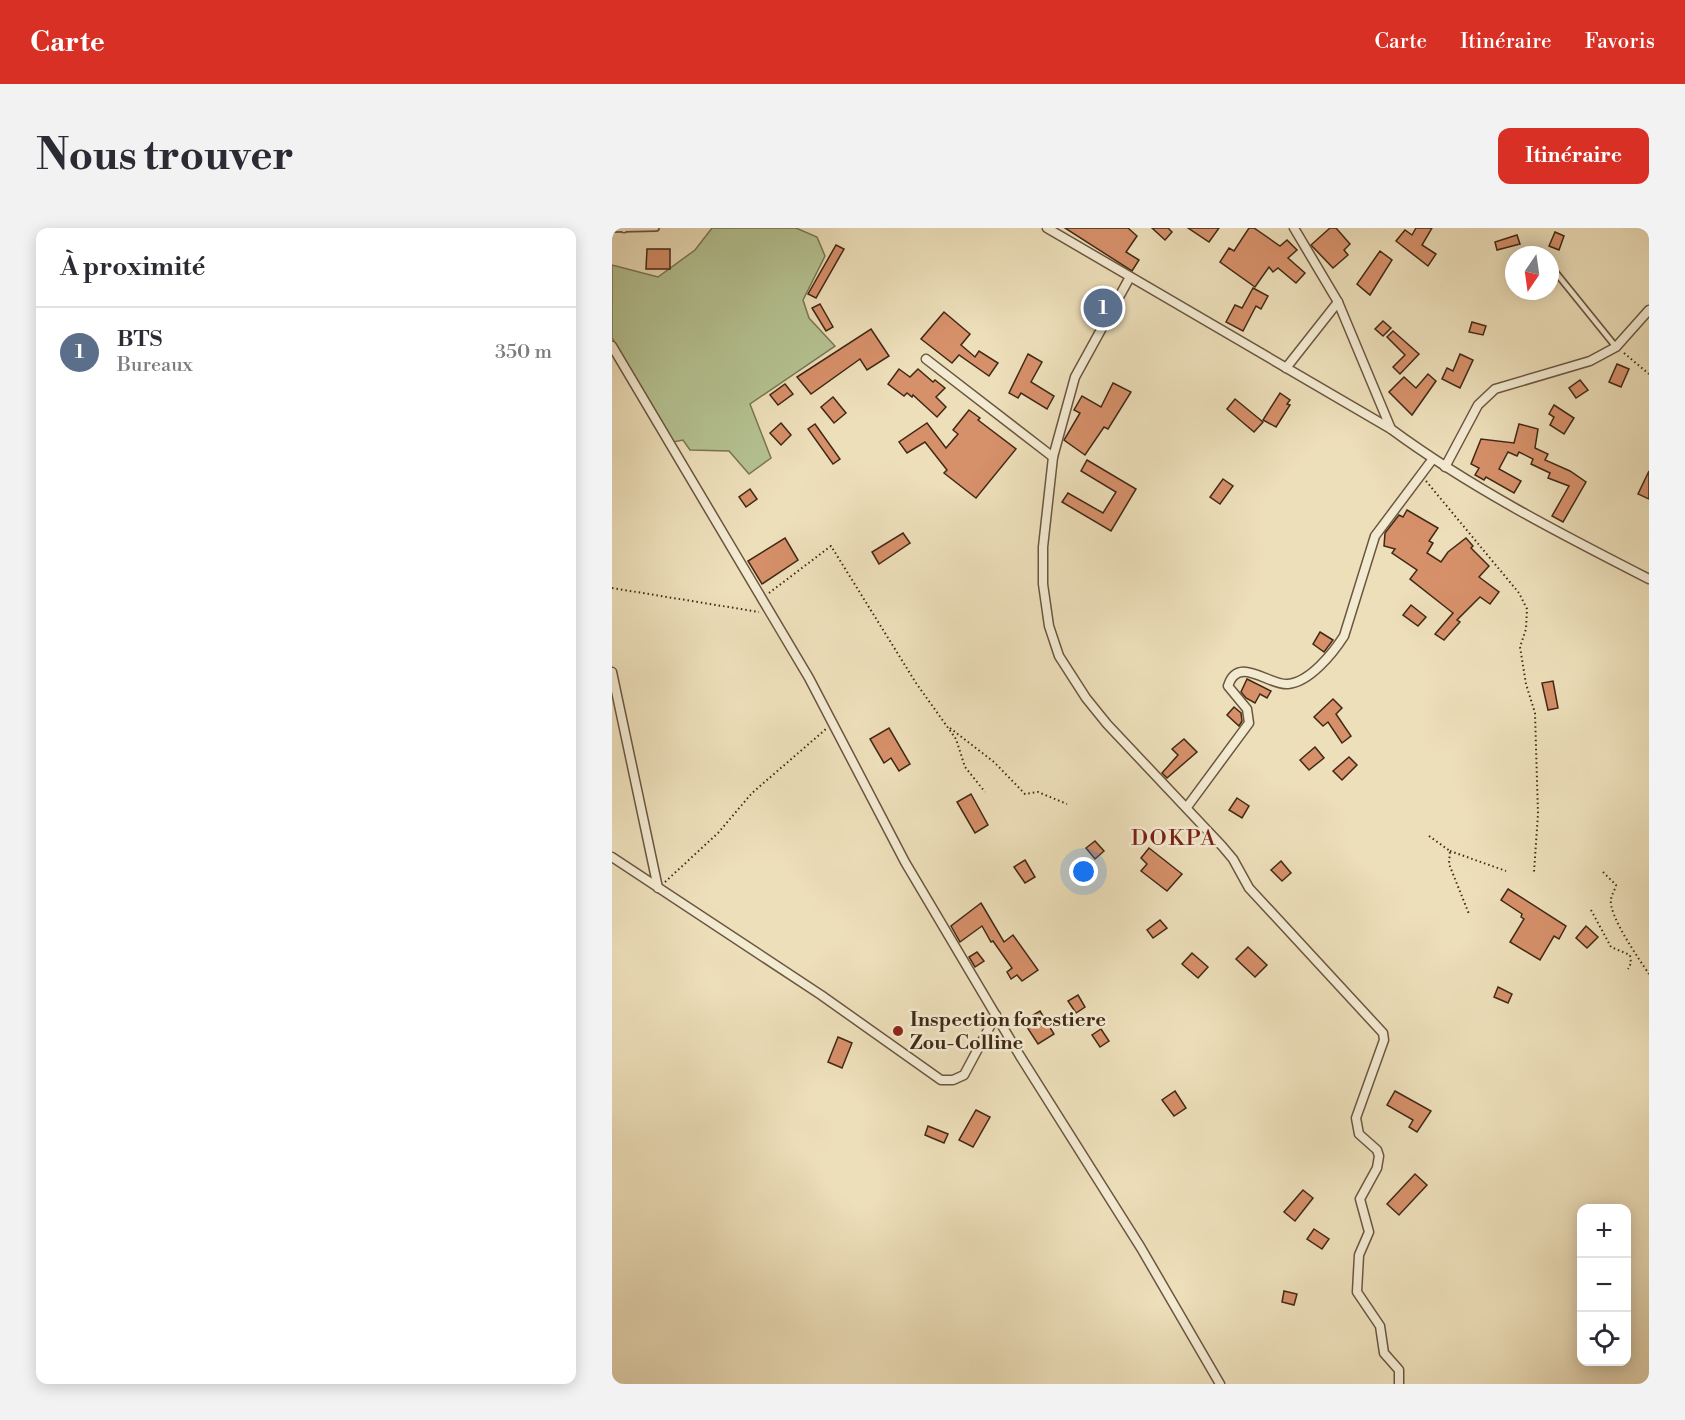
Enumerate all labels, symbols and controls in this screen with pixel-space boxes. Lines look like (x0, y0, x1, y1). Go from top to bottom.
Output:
text: Carte (30, 25, 105, 60)
text: Carte (1375, 29, 1427, 55)
text: Itinéraire (1460, 29, 1552, 55)
text: Favoris (1585, 29, 1655, 55)
button: Itinéraire (1498, 128, 1649, 184)
text: Nous trouver (36, 130, 294, 183)
north arrow (1505, 246, 1559, 300)
text: À proximité (60, 251, 205, 283)
pin: 1 (1084, 286, 1122, 331)
text: BTS (117, 326, 162, 353)
text: 1 (75, 340, 84, 365)
text: 350 m (495, 340, 552, 365)
text: Bureaux (117, 353, 193, 378)
district label: DOKPA (1131, 825, 1217, 852)
your location (1069, 857, 1098, 886)
place label: Inspection forestiere Zou-Colline (910, 1008, 1106, 1056)
marker: Inspection forestiere Zou-Colline (891, 1024, 905, 1038)
map controls (1577, 1204, 1631, 1366)
button: + (1577, 1204, 1631, 1258)
button: − (1577, 1258, 1631, 1312)
button: locate (1577, 1312, 1631, 1366)

